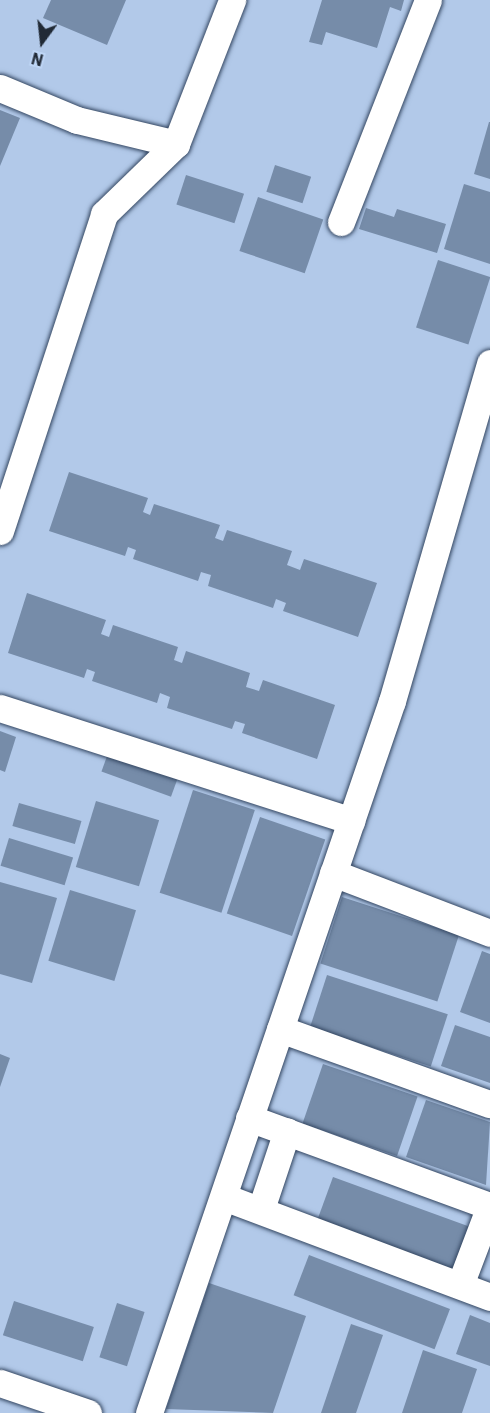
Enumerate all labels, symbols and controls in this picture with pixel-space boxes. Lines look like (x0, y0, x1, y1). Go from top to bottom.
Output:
north arrow (12, 12, 72, 72)
text: N (29, 48, 46, 71)

